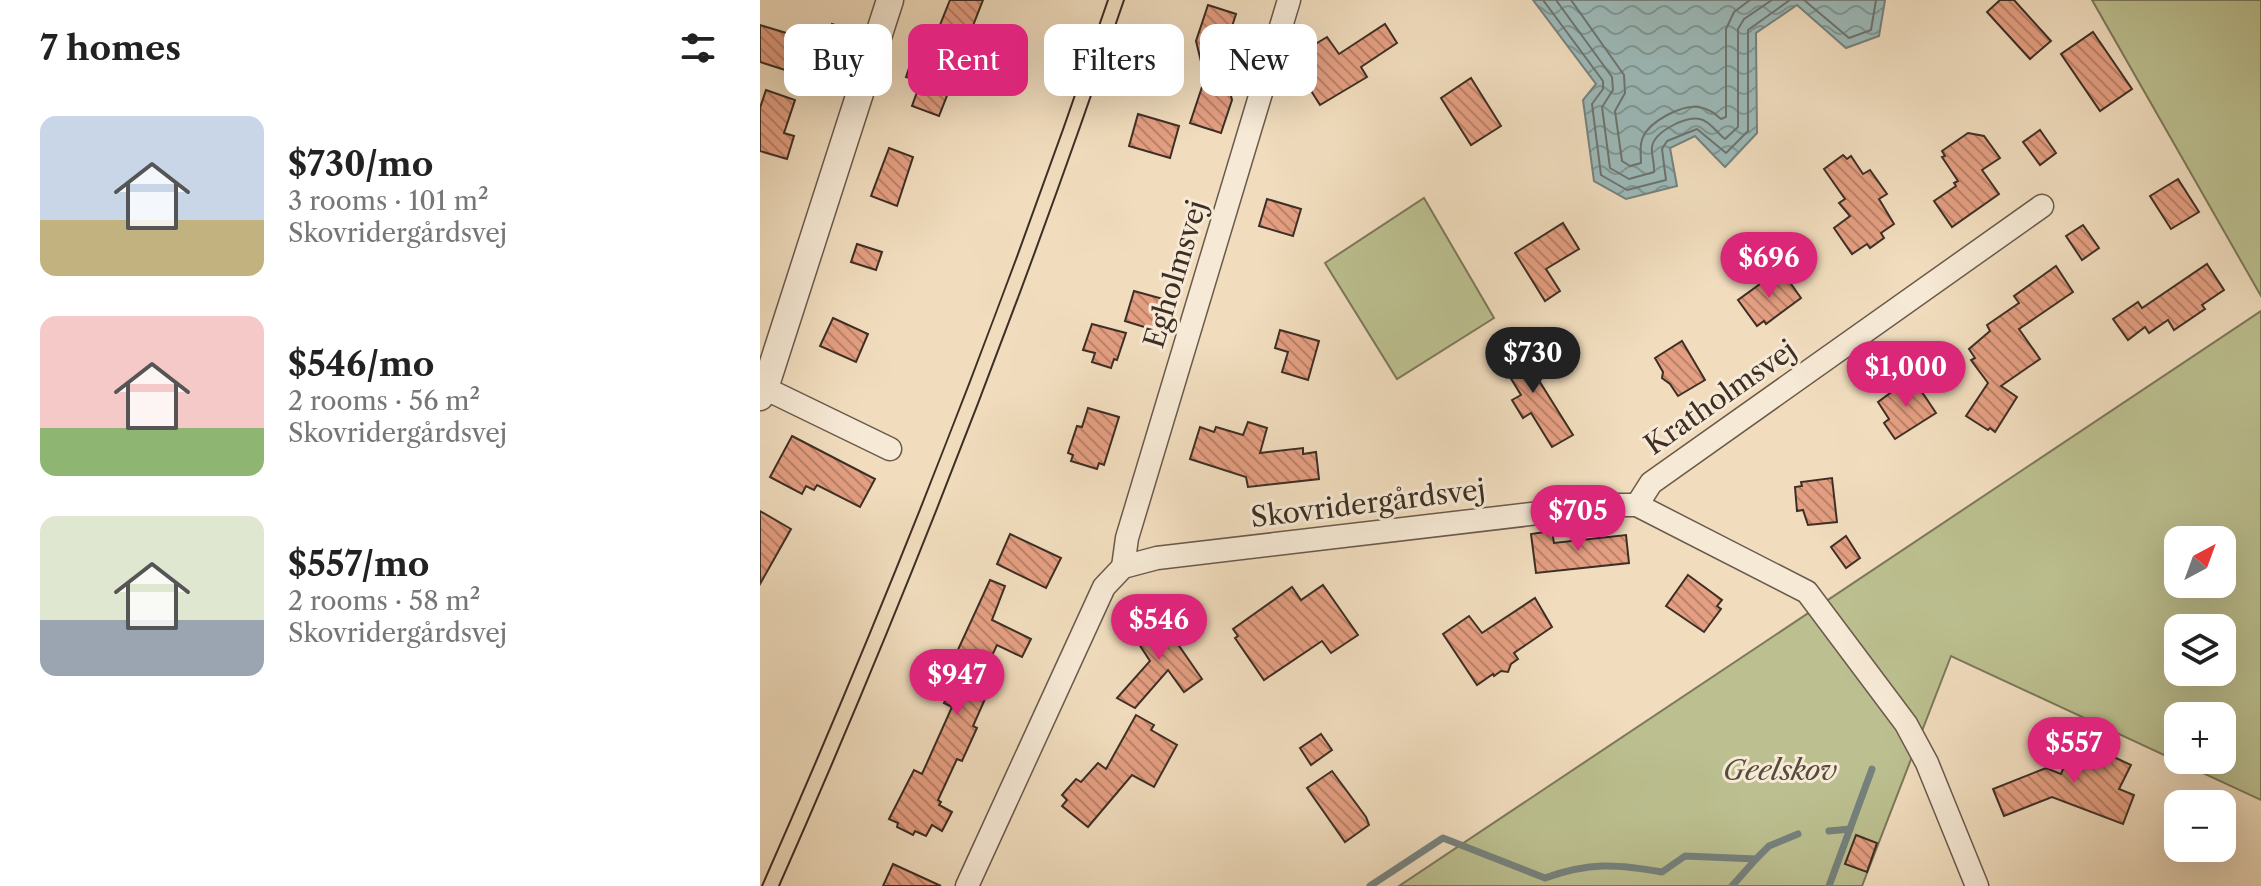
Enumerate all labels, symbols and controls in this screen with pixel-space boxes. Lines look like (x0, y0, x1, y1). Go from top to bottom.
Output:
chip: Buy (784, 24, 892, 96)
chip: Rent (908, 24, 1028, 96)
chip: Filters (1044, 24, 1184, 96)
chip: New (1200, 24, 1317, 96)
icon: filters (676, 26, 720, 70)
text: 7 homes (40, 27, 181, 69)
text: $730/mo (288, 143, 433, 185)
icon: home (104, 148, 200, 244)
text: 3 rooms · 101 m² (288, 185, 489, 217)
street label: Egholmsvej (1136, 196, 1214, 352)
text: Skovridergårdsvej (288, 217, 507, 249)
pin: $696 (1722, 232, 1816, 300)
text: $696 (1738, 242, 1800, 274)
pin: $730 (1486, 327, 1580, 395)
street label: Kratholmsvej (1638, 332, 1802, 462)
text: $730 (1503, 337, 1563, 369)
pin: $1,000 (1841, 341, 1971, 409)
text: $546/mo (288, 343, 434, 385)
icon: home (104, 348, 200, 444)
text: $1,000 (1865, 351, 1947, 383)
text: 2 rooms · 56 m² (288, 385, 480, 417)
text: Skovridergårdsvej (288, 417, 507, 449)
street label: Skovridergårdsvej (1249, 472, 1487, 534)
pin: $705 (1531, 485, 1625, 553)
text: $705 (1548, 495, 1608, 527)
north arrow (2164, 526, 2236, 598)
map controls (2164, 526, 2236, 862)
text: $557/mo (288, 543, 429, 585)
icon: home (104, 548, 200, 644)
text: 2 rooms · 58 m² (288, 585, 480, 617)
pin: $546 (1112, 594, 1206, 662)
text: $546 (1129, 604, 1189, 636)
button: layers (2164, 614, 2236, 686)
text: Skovridergårdsvej (288, 617, 507, 649)
pin: $947 (910, 649, 1004, 717)
text: $947 (927, 659, 987, 691)
button: + (2164, 702, 2236, 774)
pin: $557 (2027, 717, 2121, 785)
text: $557 (2046, 727, 2102, 759)
park label: Geelskov (1723, 753, 1837, 787)
button: − (2164, 790, 2236, 862)

